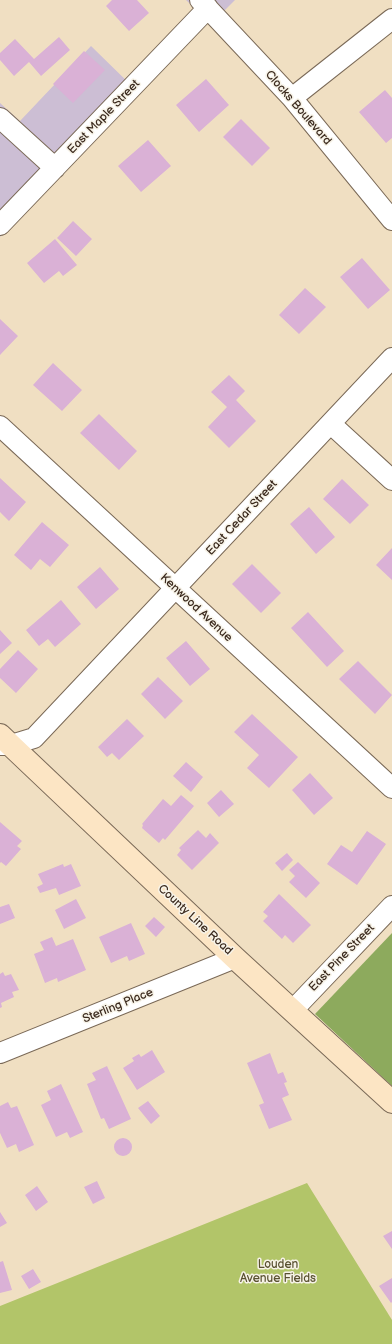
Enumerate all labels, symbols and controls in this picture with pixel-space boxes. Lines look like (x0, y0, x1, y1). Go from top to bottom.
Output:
street label: Clocks Boulevard (262, 68, 334, 148)
street label: East Maple Street (65, 77, 143, 157)
street label: East Cedar Street (204, 477, 280, 559)
street label: Kenwood Avenue (157, 571, 235, 645)
street label: County Line Road (155, 882, 235, 958)
street label: East Pine Street (306, 921, 378, 995)
street label: Sterling Place (81, 985, 155, 1027)
park label: Louden Avenue Fields (240, 1258, 316, 1286)

